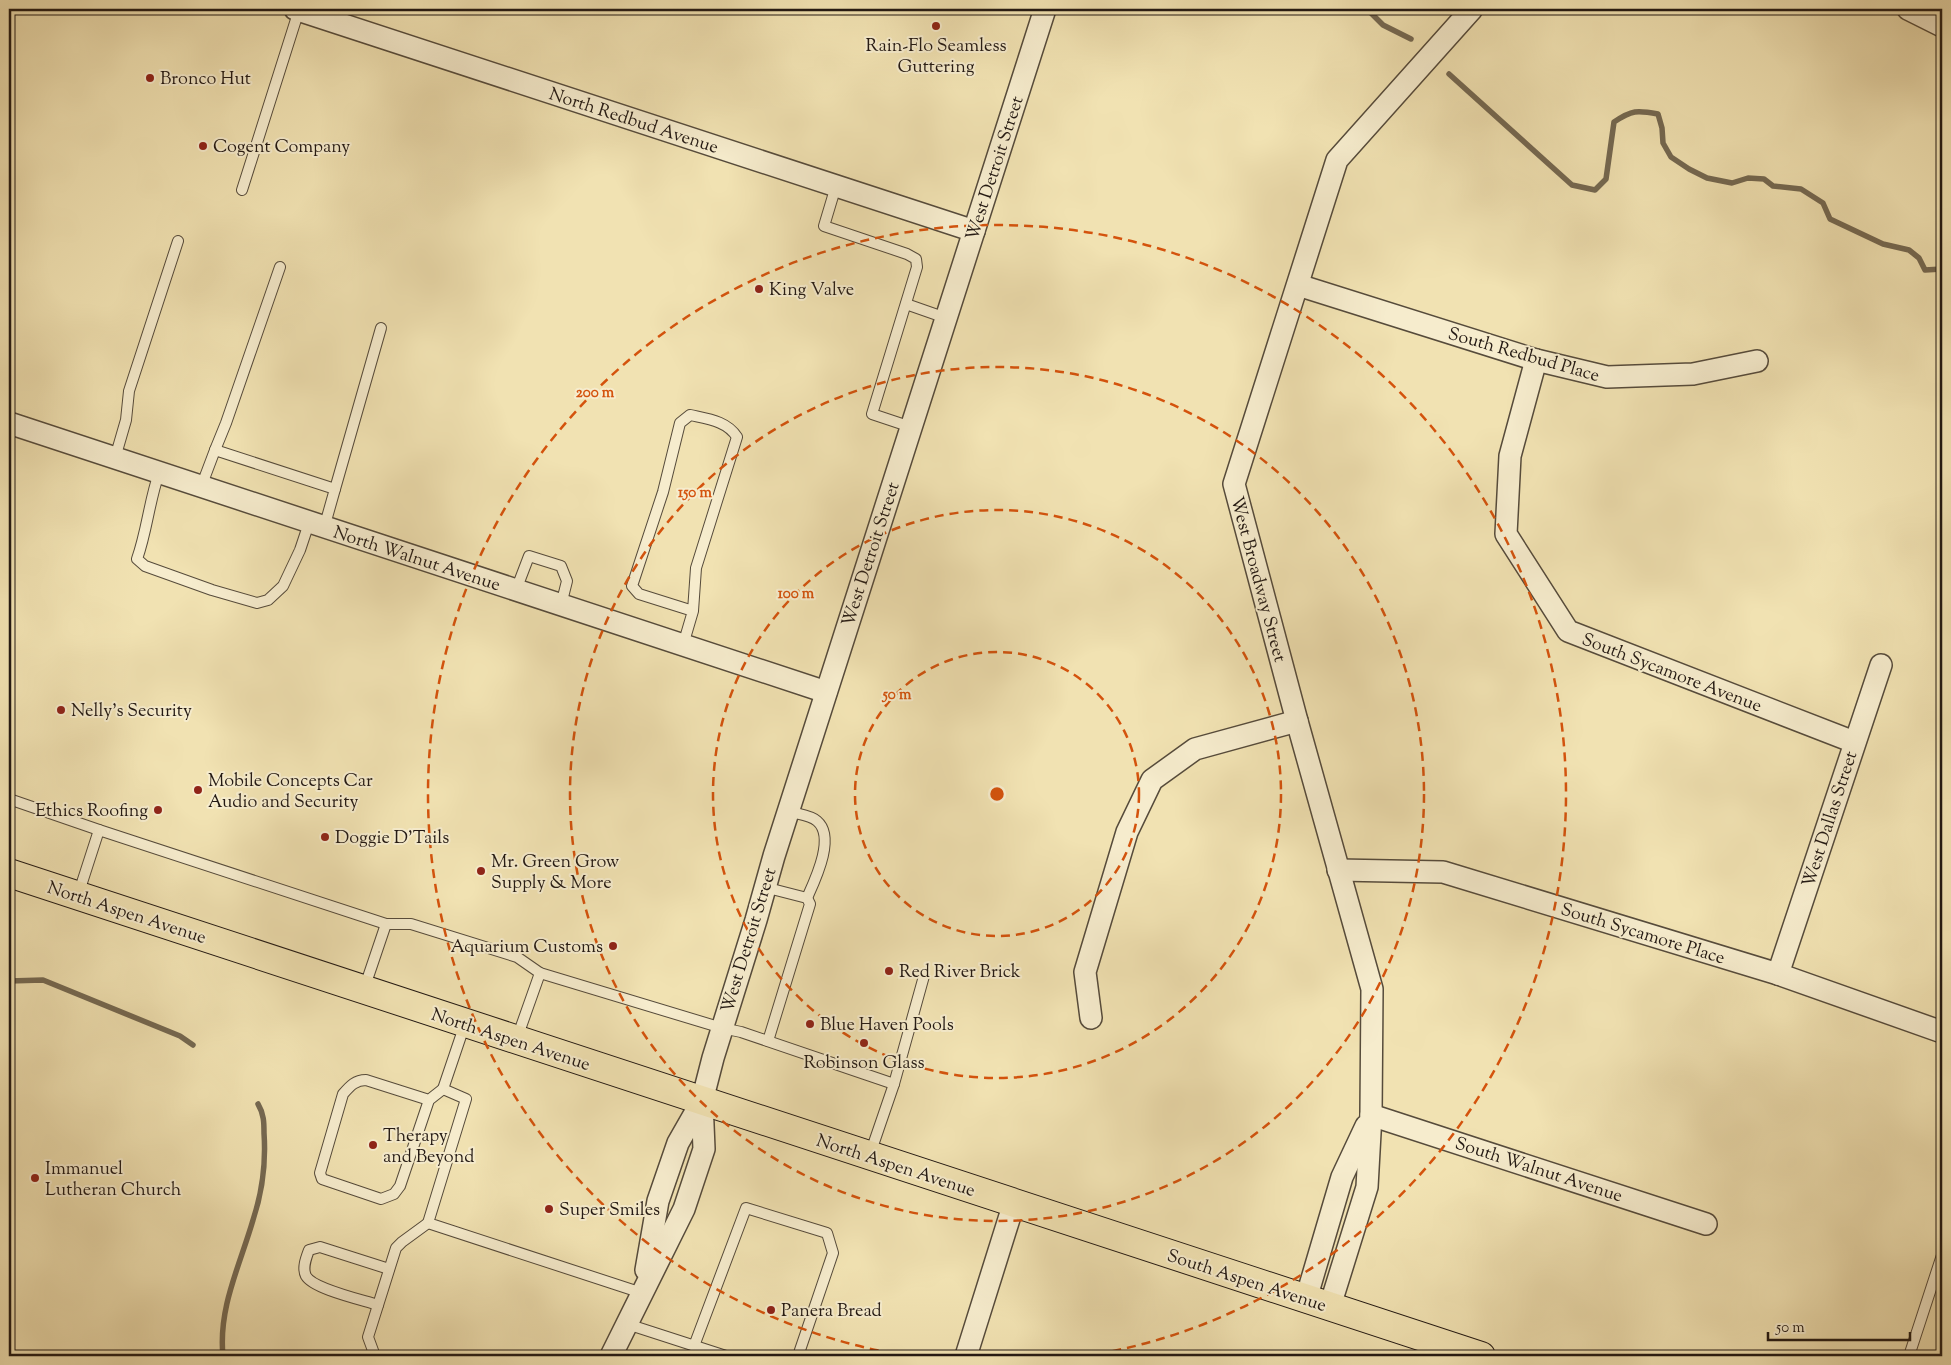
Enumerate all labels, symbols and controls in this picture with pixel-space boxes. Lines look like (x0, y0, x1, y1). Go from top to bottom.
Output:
marker: Rain-Flo Seamless Guttering (930, 20, 942, 32)
place label: Rain-Flo Seamless Guttering (865, 34, 1007, 81)
place label: Bronco Hut (160, 67, 251, 93)
marker: Bronco Hut (144, 72, 156, 84)
street label: North Redbud Avenue (545, 82, 721, 162)
street label: West Detroit Street (960, 93, 1032, 244)
place label: Cogent Company (213, 135, 350, 161)
marker: Cogent Company (197, 140, 209, 152)
place label: King Valve (769, 278, 854, 304)
marker: King Valve (753, 283, 765, 295)
street label: South Redbud Place (1445, 322, 1602, 390)
text: 200 m (576, 383, 615, 404)
street label: West Detroit Street (836, 479, 908, 630)
text: 150 m (678, 483, 712, 504)
street label: West Broadway Street (1222, 494, 1292, 665)
street label: North Walnut Avenue (329, 521, 503, 599)
text: 100 m (778, 584, 815, 605)
street label: South Sycamore Avenue (1577, 628, 1765, 720)
text: 50 m (882, 685, 912, 706)
place label: Nelly's Security (71, 699, 192, 725)
marker: Nelly's Security (55, 704, 67, 716)
street label: West Dallas Street (1797, 748, 1865, 891)
place label: Mobile Concepts Car Audio and Security (208, 769, 373, 816)
marker: Mobile Concepts Car Audio and Security (192, 784, 204, 796)
centre of rings (988, 785, 1006, 803)
place label: Ethics Roofing (35, 799, 148, 825)
marker: Ethics Roofing (152, 804, 164, 816)
place label: Doggie D'Tails (335, 826, 449, 852)
marker: Doggie D'Tails (319, 831, 331, 843)
place label: Mr. Green Grow Supply & More (491, 850, 620, 897)
marker: Mr. Green Grow Supply & More (475, 865, 487, 877)
street label: West Detroit Street (715, 865, 784, 1016)
street label: North Aspen Avenue (43, 876, 209, 952)
street label: South Sycamore Place (1557, 898, 1728, 972)
place label: Aquarium Customs (450, 935, 603, 961)
marker: Aquarium Customs (607, 940, 619, 952)
place label: Red River Brick (899, 960, 1021, 986)
marker: Red River Brick (883, 965, 895, 977)
street label: North Aspen Avenue (427, 1003, 593, 1079)
place label: Blue Haven Pools (820, 1013, 954, 1039)
marker: Blue Haven Pools (804, 1018, 816, 1030)
marker: Robinson Glass (858, 1037, 870, 1049)
place label: Robinson Glass (803, 1051, 925, 1077)
place label: Therapy and Beyond (383, 1124, 474, 1171)
street label: North Aspen Avenue (812, 1129, 978, 1205)
street label: South Walnut Avenue (1451, 1132, 1625, 1210)
marker: Therapy and Beyond (367, 1139, 379, 1151)
place label: Immanuel Lutheran Church (45, 1157, 182, 1204)
marker: Immanuel Lutheran Church (29, 1172, 41, 1184)
place label: Super Smiles (559, 1198, 660, 1224)
marker: Super Smiles (543, 1203, 555, 1215)
street label: South Aspen Avenue (1163, 1244, 1329, 1320)
place label: Panera Bread (781, 1299, 882, 1325)
marker: Panera Bread (765, 1304, 777, 1316)
scale bar (1768, 1310, 1911, 1342)
text: 50 m (1775, 1318, 1805, 1339)

